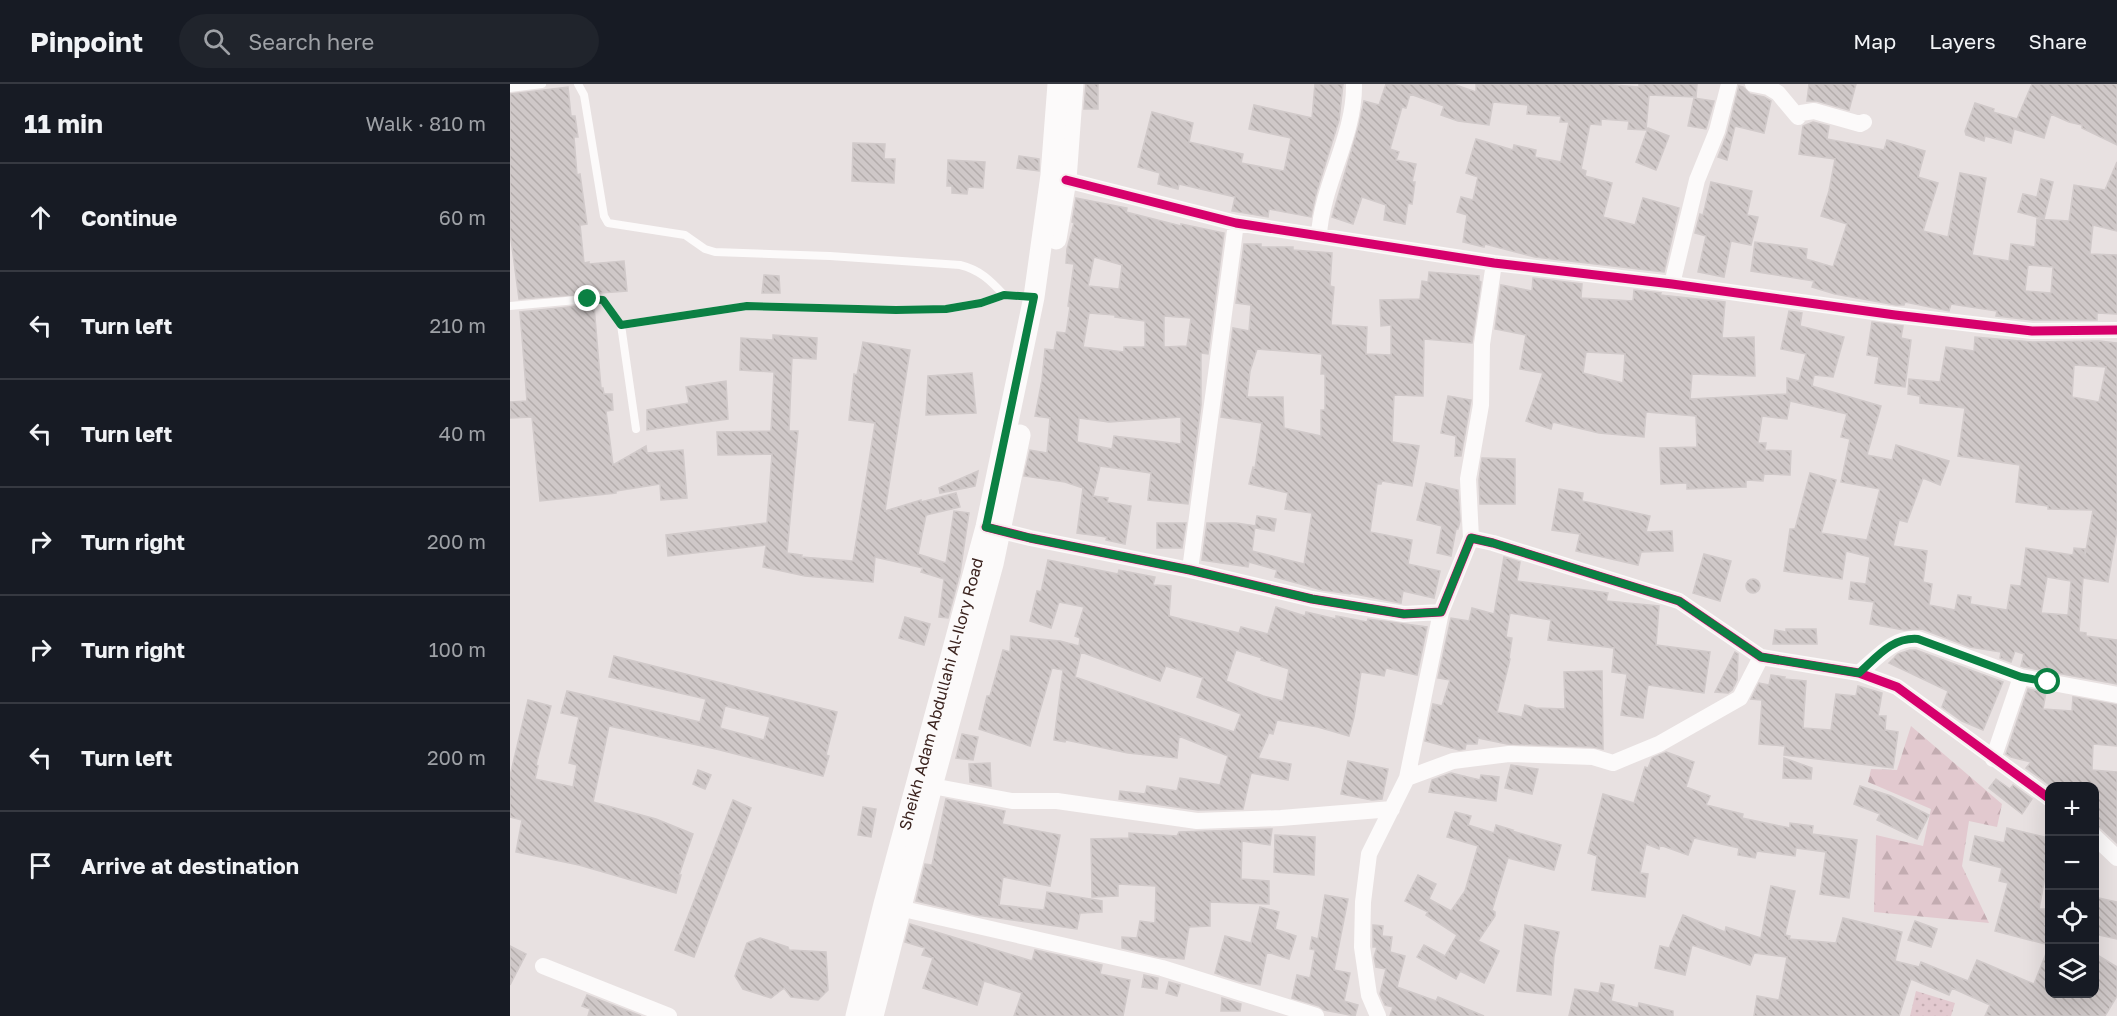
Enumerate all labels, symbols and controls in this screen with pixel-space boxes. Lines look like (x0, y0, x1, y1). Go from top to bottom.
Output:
search box (179, 14, 599, 68)
text: Pinpoint (30, 25, 143, 58)
icon: search (200, 25, 233, 58)
text: Search here (248, 28, 374, 55)
text: Map (1853, 28, 1896, 54)
text: Layers (1929, 28, 1996, 54)
text: Share (2029, 28, 2087, 54)
text: 11 min (24, 108, 103, 139)
text: Walk · 810 m (366, 111, 486, 135)
icon: ahead (24, 201, 57, 234)
text: Continue (81, 204, 177, 231)
text: 60 m (439, 205, 486, 229)
route end (574, 285, 600, 311)
icon: left (24, 309, 57, 342)
text: Turn left (81, 312, 172, 339)
text: 210 m (430, 313, 486, 337)
icon: left (24, 417, 57, 450)
text: Turn left (81, 420, 172, 447)
text: 40 m (439, 421, 486, 445)
icon: right (24, 525, 57, 558)
text: Turn right (81, 528, 185, 555)
text: 200 m (427, 529, 486, 553)
street label: Sheikh Adam Abdullahi Al-Ilory Road (894, 556, 987, 832)
icon: right (24, 633, 57, 666)
text: Turn right (81, 636, 185, 663)
text: 100 m (429, 637, 486, 661)
route start (2034, 668, 2060, 694)
icon: left (24, 741, 57, 774)
text: Turn left (81, 744, 172, 771)
text: 200 m (427, 745, 486, 769)
map controls (2045, 782, 2099, 998)
button: + (2045, 782, 2099, 836)
button: − (2045, 836, 2099, 890)
icon: arrive (24, 849, 57, 882)
text: Arrive at destination (81, 852, 299, 879)
button: locate (2045, 890, 2099, 944)
button: layers (2045, 944, 2099, 998)

